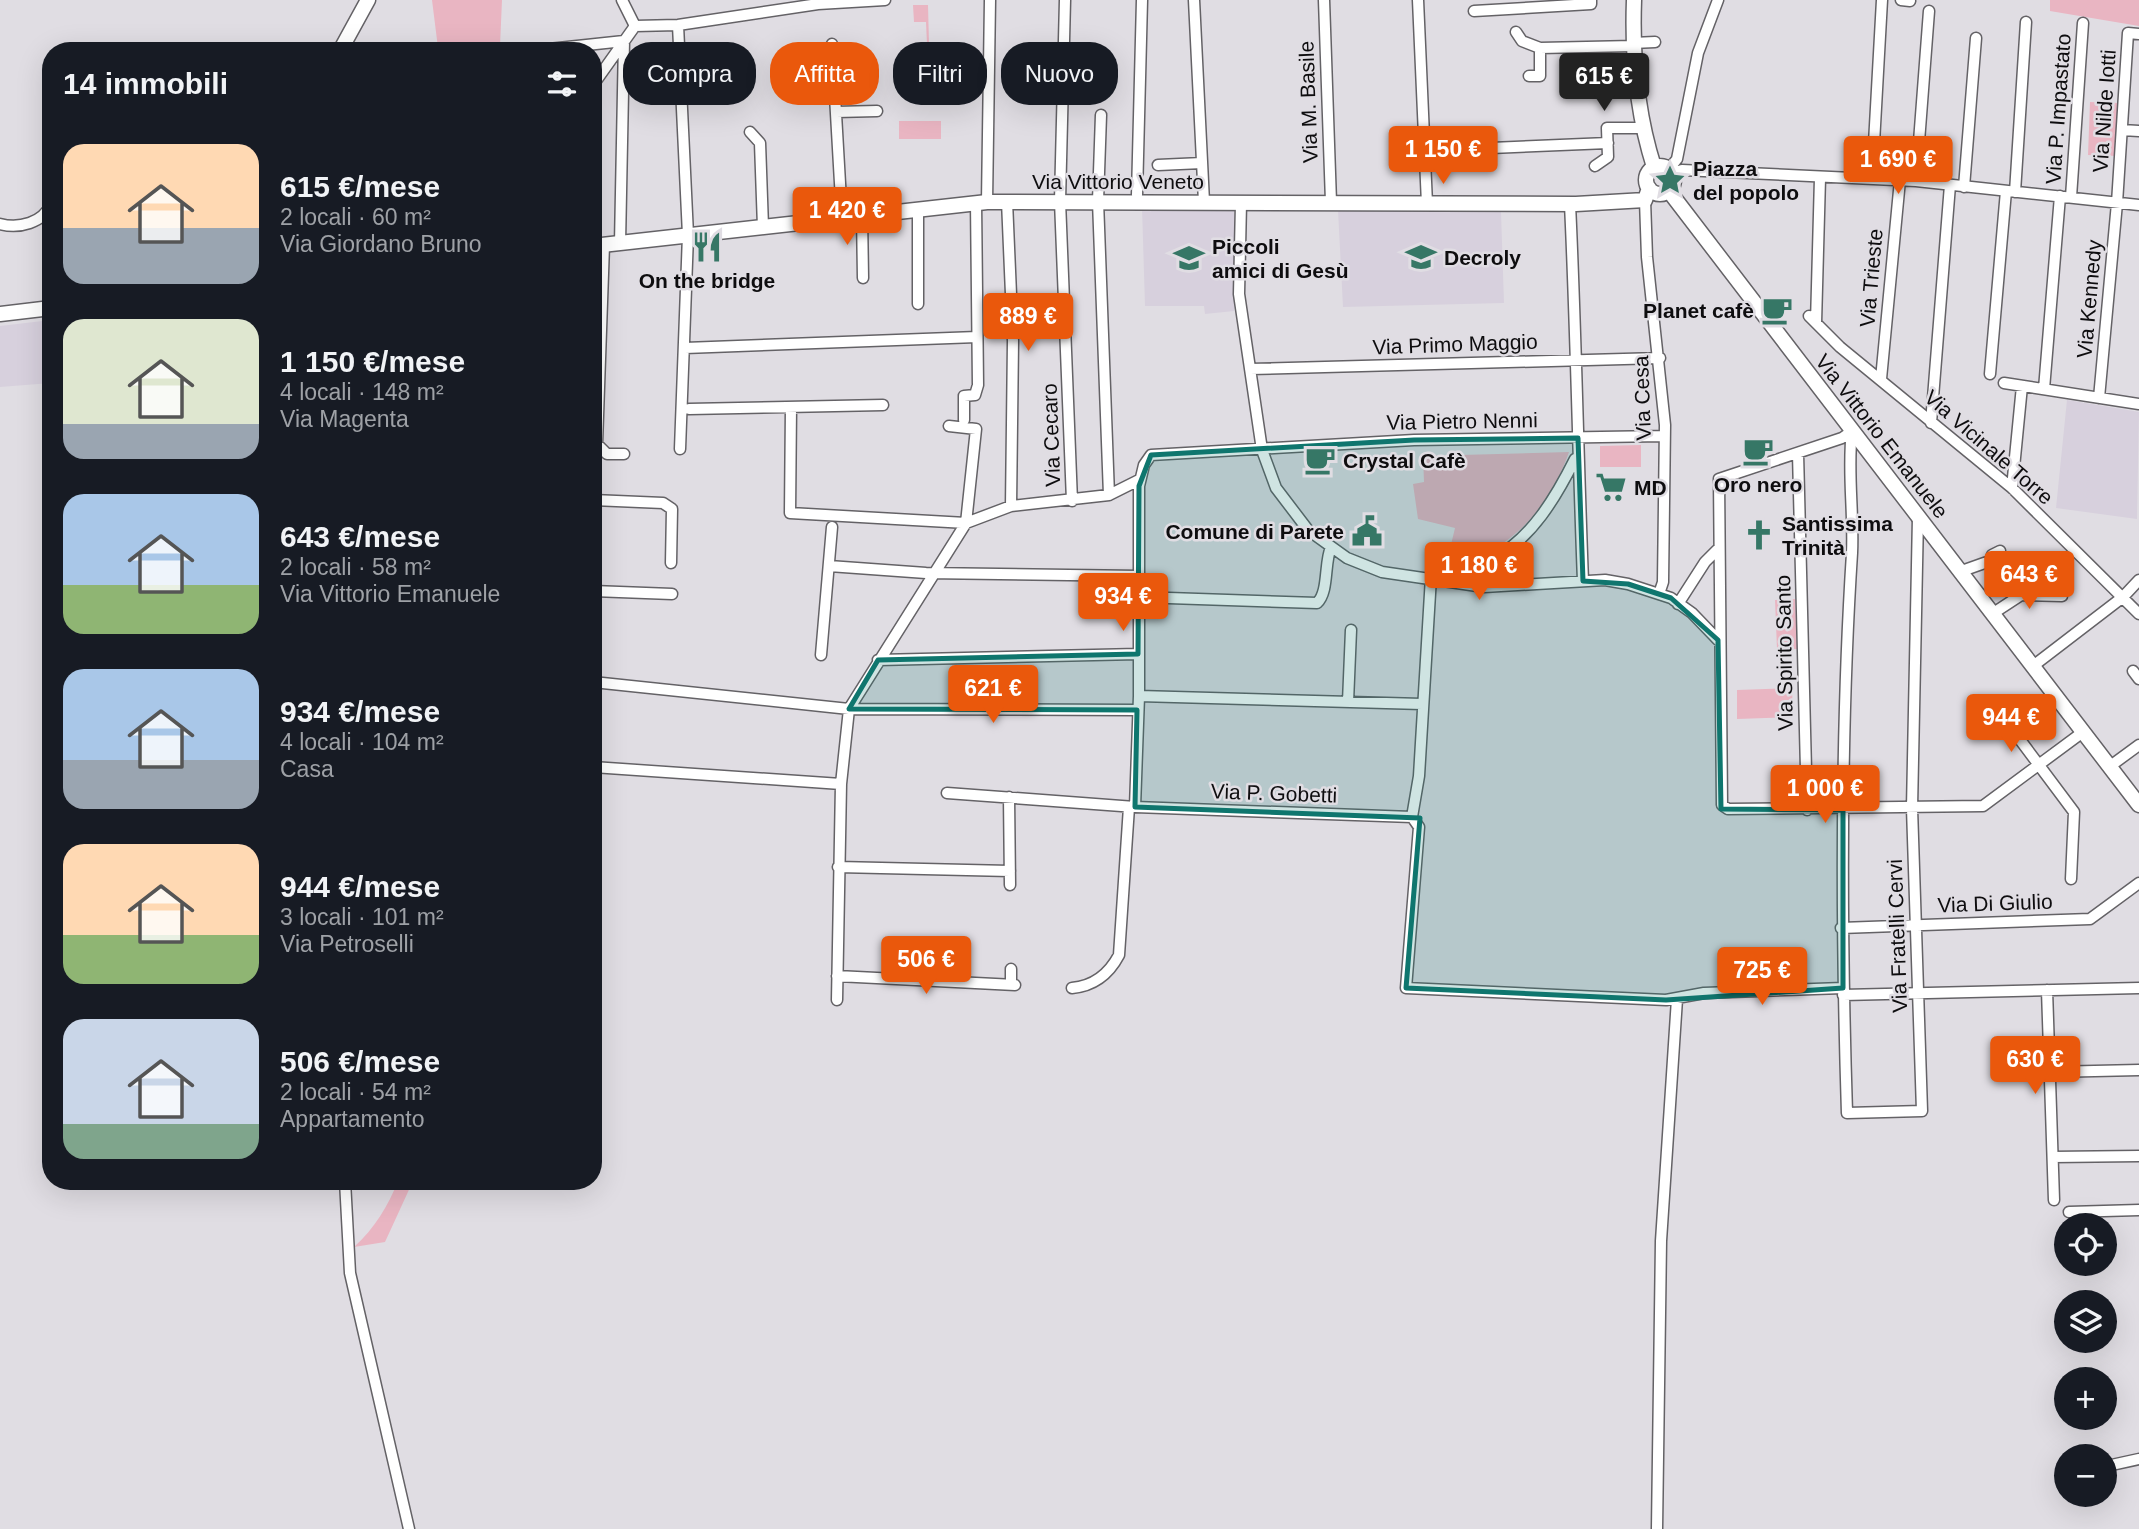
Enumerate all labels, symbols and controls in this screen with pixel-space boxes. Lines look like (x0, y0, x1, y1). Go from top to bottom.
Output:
street label: Via P. Impastato (2041, 33, 2075, 185)
street label: Via M. Basile (1294, 41, 1322, 163)
chip: Compra (623, 42, 756, 105)
chip: Affitta (770, 42, 879, 105)
chip: Filtri (893, 42, 987, 105)
chip: Nuovo (1001, 42, 1118, 105)
street label: Via Nilde Iotti (2088, 49, 2120, 173)
pin: 615 € (1555, 54, 1653, 113)
text: 615 € (1575, 63, 1633, 89)
icon: filters (543, 65, 581, 103)
text: 14 immobili (63, 67, 228, 100)
pin: 1 150 € (1378, 127, 1508, 186)
text: 1 150 € (1405, 136, 1481, 162)
pin: 1 690 € (1833, 136, 1963, 196)
text: 1 690 € (1860, 146, 1936, 172)
place label: Piazza del popolo (1693, 157, 1799, 204)
place icon: Piazza del popolo (1653, 163, 1687, 197)
text: 615 €/mese (280, 170, 440, 203)
street label: Via Vittorio Veneto (1032, 170, 1204, 193)
icon: home (119, 172, 203, 256)
pin: 1 420 € (782, 188, 912, 247)
text: 1 420 € (809, 197, 885, 223)
text: 2 locali · 60 m² (280, 204, 431, 230)
street label: Via Trieste (1855, 228, 1887, 328)
restaurant icon: On the bridge (690, 230, 724, 264)
text: Via Giordano Bruno (280, 231, 482, 257)
place label: Piccoli amici di Gesù (1212, 235, 1349, 282)
street label: Via Kennedy (2072, 238, 2106, 359)
school or university icon: Decroly (1404, 240, 1438, 274)
school or university icon: Piccoli amici di Gesù (1172, 241, 1206, 275)
place label: Decroly (1444, 246, 1521, 269)
place label: On the bridge (639, 269, 775, 292)
cafe icon: Planet cafè (1760, 293, 1794, 327)
pin: 889 € (979, 294, 1077, 353)
place label: Planet cafè (1643, 299, 1754, 322)
text: 889 € (999, 303, 1057, 329)
street label: Via Primo Maggio (1372, 330, 1538, 358)
text: 1 150 €/mese (280, 345, 465, 378)
icon: home (119, 347, 203, 431)
street label: Via Vittorio Emanuele (1811, 350, 1953, 522)
street label: Via Cesa (1629, 355, 1655, 441)
text: 4 locali · 148 m² (280, 379, 444, 405)
street label: Via Cecaro (1038, 383, 1064, 487)
street label: Via Vicinale Torre (1920, 385, 2058, 509)
text: Via Magenta (280, 406, 409, 432)
street label: Via Pietro Nenni (1386, 408, 1538, 434)
cafe icon: Oro nero (1741, 434, 1775, 468)
cafe icon: Crystal Cafè (1303, 443, 1337, 477)
place label: Crystal Cafè (1343, 449, 1466, 472)
supermarket icon: MD (1594, 470, 1628, 504)
place label: Oro nero (1714, 473, 1802, 496)
place label: MD (1634, 476, 1667, 499)
place label: Santissima Trinità (1782, 512, 1893, 559)
public building icon: Comune di Parete (1350, 514, 1384, 548)
church icon: Santissima Trinità (1742, 518, 1776, 552)
text: 643 €/mese (280, 520, 440, 553)
place label: Comune di Parete (1165, 520, 1344, 543)
icon: home (119, 522, 203, 606)
pin: 1 180 € (1414, 542, 1544, 602)
text: 1 180 € (1441, 552, 1517, 578)
pin: 643 € (1980, 552, 2078, 611)
text: 2 locali · 58 m² (280, 554, 431, 580)
text: 643 € (2000, 561, 2058, 587)
pin: 934 € (1074, 574, 1172, 633)
street label: Via Spirito Santo (1771, 575, 1797, 731)
text: Via Vittorio Emanuele (280, 581, 500, 607)
text: 934 € (1094, 583, 1152, 609)
pin: 621 € (944, 666, 1042, 725)
text: 621 € (964, 675, 1022, 701)
pin: 944 € (1962, 694, 2060, 754)
text: 934 €/mese (280, 695, 440, 728)
icon: home (119, 697, 203, 781)
text: 944 € (1982, 704, 2040, 730)
text: 4 locali · 104 m² (280, 729, 444, 755)
text: Casa (280, 756, 334, 782)
pin: 1 000 € (1760, 766, 1890, 825)
text: 1 000 € (1787, 775, 1863, 801)
street label: Via P. Gobetti (1210, 779, 1338, 807)
street label: Via Fratelli Cervi (1883, 859, 1911, 1013)
text: 944 €/mese (280, 870, 440, 903)
icon: home (119, 872, 203, 956)
street label: Via Di Giulio (1937, 889, 2053, 917)
text: 3 locali · 101 m² (280, 904, 444, 930)
text: Via Petroselli (280, 931, 414, 957)
pin: 506 € (877, 936, 975, 996)
text: 506 € (897, 946, 955, 972)
pin: 725 € (1713, 948, 1811, 1007)
text: 725 € (1733, 957, 1791, 983)
pin: 630 € (1986, 1036, 2084, 1096)
text: 506 €/mese (280, 1045, 440, 1078)
text: 630 € (2006, 1046, 2064, 1072)
icon: home (119, 1047, 203, 1131)
text: 2 locali · 54 m² (280, 1079, 431, 1105)
text: Appartamento (280, 1106, 424, 1132)
map controls (2054, 1213, 2117, 1507)
button: locate (2054, 1213, 2117, 1276)
button: layers (2054, 1290, 2117, 1353)
button: + (2054, 1367, 2117, 1430)
button: − (2054, 1444, 2117, 1507)

